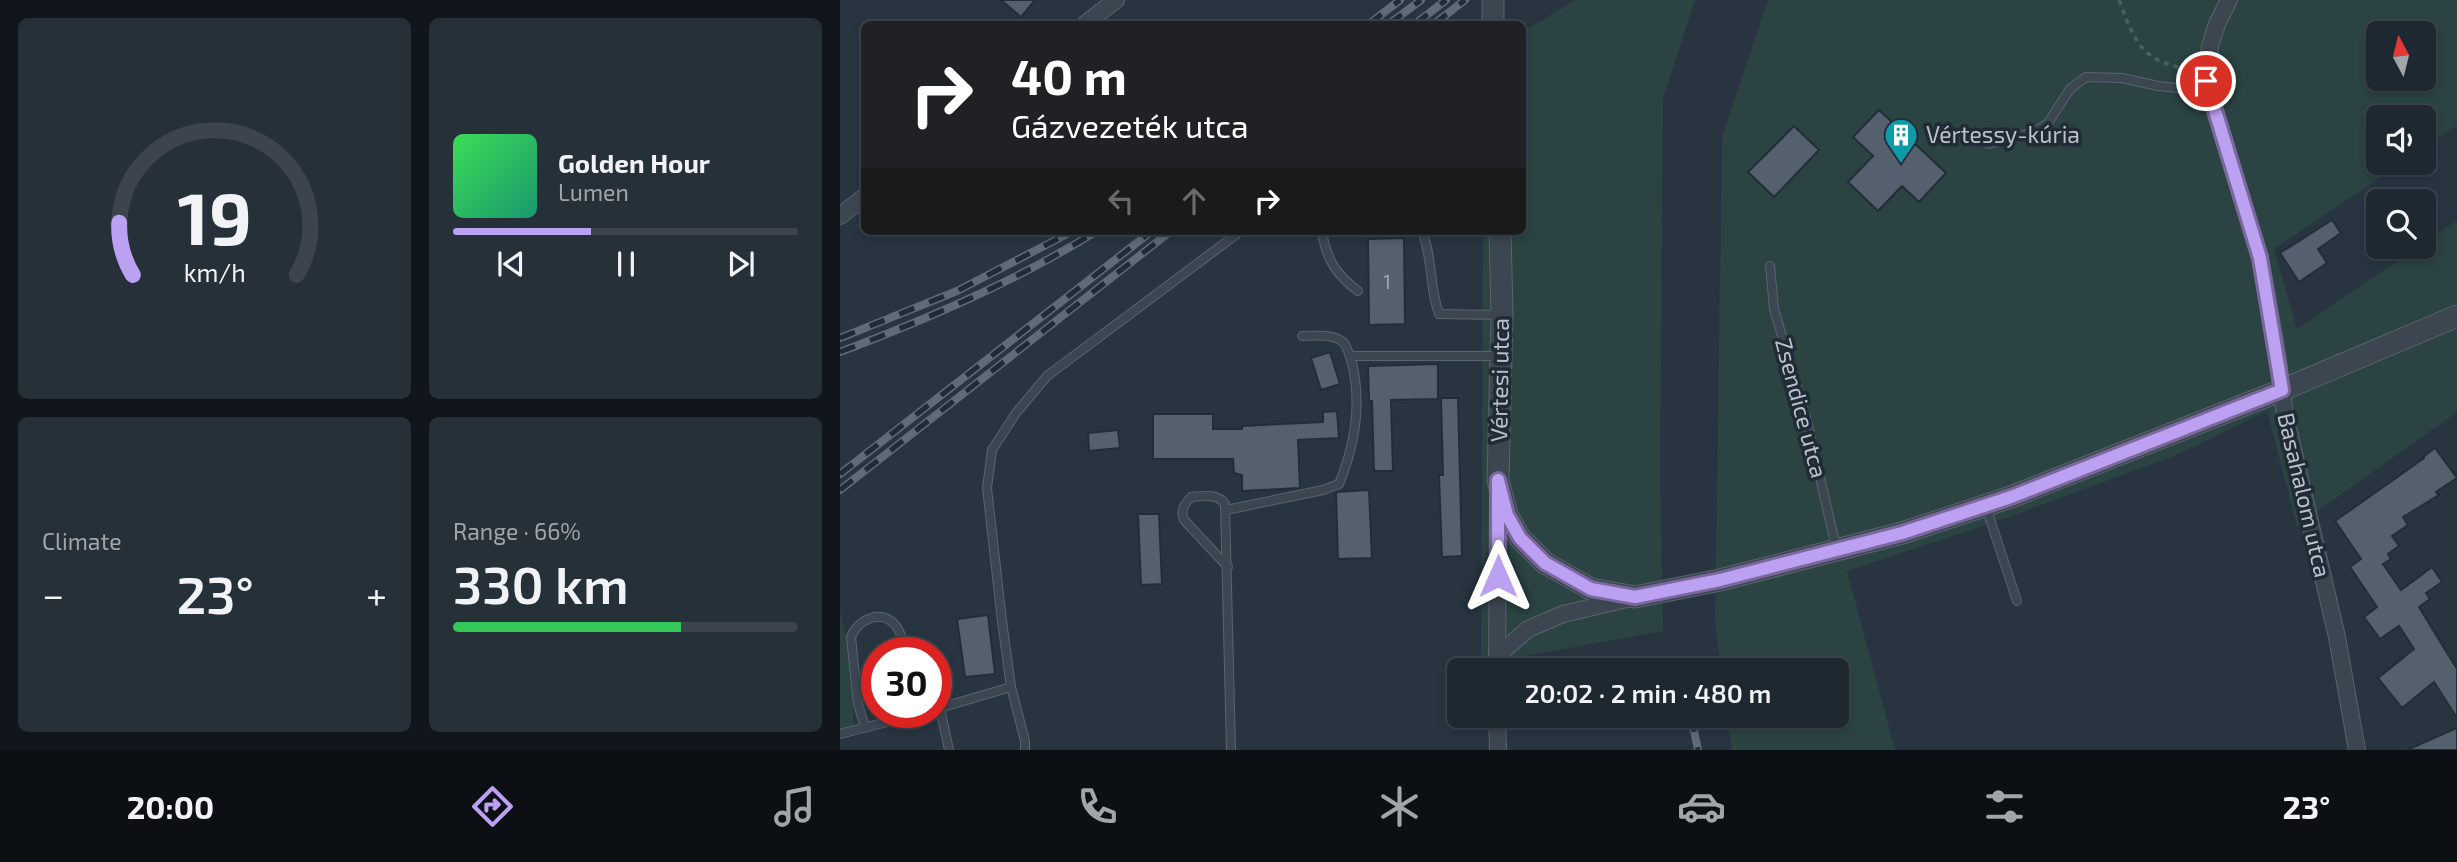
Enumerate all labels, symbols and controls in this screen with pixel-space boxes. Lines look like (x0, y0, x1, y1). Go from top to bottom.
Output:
north arrow (2366, 21, 2436, 91)
map controls (2366, 21, 2436, 259)
text: 40 m (1011, 46, 1127, 105)
icon: right (896, 49, 987, 140)
pin (2176, 51, 2236, 111)
icon: arrive (2187, 62, 2225, 100)
button: sound (2366, 105, 2436, 175)
text: Gázvezeték utca (1011, 106, 1249, 144)
building icon: Vértessy-kúria (1882, 116, 1920, 165)
place label: Vértessy-kúria (1926, 120, 2080, 148)
text: Golden Hour (558, 147, 710, 178)
text: 19 (177, 172, 252, 260)
text: Lumen (558, 178, 629, 206)
icon: left (1102, 182, 1140, 220)
icon: ahead (1175, 182, 1213, 220)
icon: right (1248, 182, 1286, 220)
button: search (2366, 189, 2436, 259)
icon: previous (492, 245, 530, 283)
icon: pause (607, 245, 645, 283)
icon: next (722, 245, 760, 283)
text: km/h (183, 257, 246, 287)
house number: 1 (1383, 270, 1391, 293)
street label: Vértesi utca (1484, 318, 1514, 442)
street label: Zsendice utca (1770, 335, 1834, 481)
street label: Basahalom utca (2272, 410, 2338, 580)
text: Range · 66% (453, 517, 581, 545)
text: Climate (42, 527, 122, 555)
position arrow (1461, 539, 1535, 613)
text: 330 km (453, 552, 629, 614)
text: 23° (176, 562, 254, 624)
text: − (42, 571, 64, 617)
text: + (366, 571, 387, 617)
speed limit sign: 30 (861, 637, 952, 728)
text: 20:02 · 2 min · 480 m (1525, 677, 1771, 708)
icon: directions (468, 782, 517, 831)
icon: music (770, 782, 819, 831)
icon: phone (1073, 782, 1122, 831)
icon: climate (1375, 782, 1424, 831)
icon: car (1677, 782, 1726, 831)
icon: filters (1980, 782, 2029, 831)
text: 20:00 (127, 787, 214, 825)
text: 23° (2282, 787, 2330, 825)

